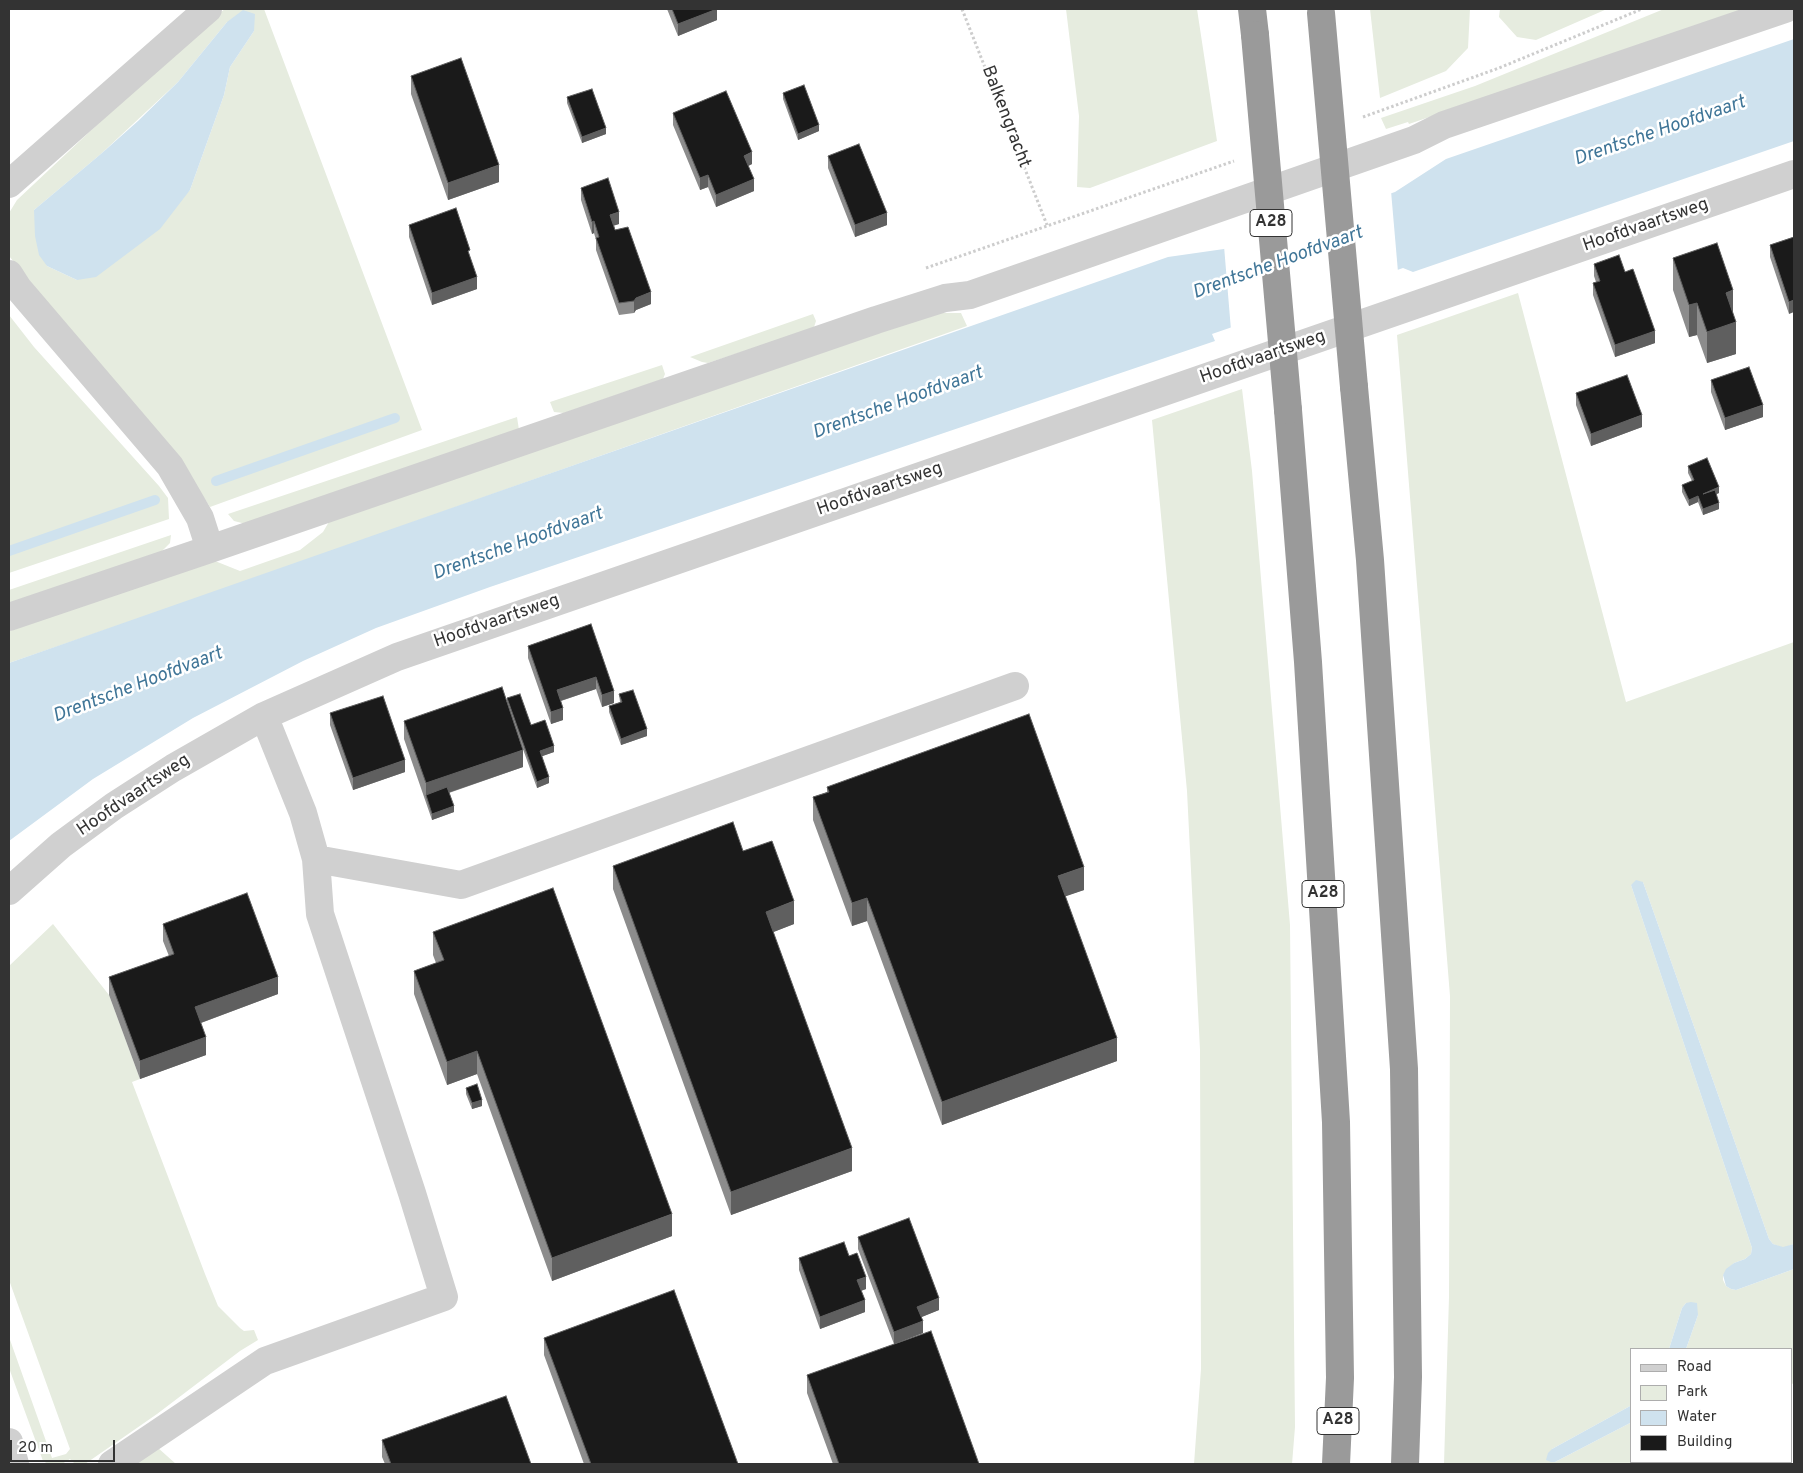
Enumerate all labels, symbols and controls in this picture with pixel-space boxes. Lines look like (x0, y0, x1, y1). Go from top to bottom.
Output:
street label: Balkengracht (976, 63, 1034, 171)
water label: Drentsche Hoofdvaart (1571, 92, 1749, 172)
street label: Hoofdvaartsweg (1580, 194, 1712, 258)
road number: A28 (1250, 210, 1292, 237)
water label: Drentsche Hoofdvaart (1190, 223, 1366, 305)
street label: Hoofdvaartsweg (1197, 326, 1329, 390)
water label: Drentsche Hoofdvaart (810, 363, 986, 445)
street label: Hoofdvaartsweg (814, 458, 946, 522)
water label: Drentsche Hoofdvaart (430, 504, 606, 586)
street label: Hoofdvaartsweg (431, 590, 563, 654)
water label: Drentsche Hoofdvaart (50, 643, 226, 729)
street label: Hoofdvaartsweg (73, 750, 195, 842)
road number: A28 (1302, 881, 1344, 908)
legend (1630, 1348, 1793, 1463)
text: Road (1677, 1358, 1712, 1377)
text: Park (1677, 1383, 1708, 1402)
road number: A28 (1317, 1408, 1359, 1434)
text: Water (1677, 1408, 1716, 1427)
scale bar (12, 1430, 118, 1462)
text: Building (1677, 1433, 1732, 1452)
text: 20 m (18, 1439, 53, 1458)

